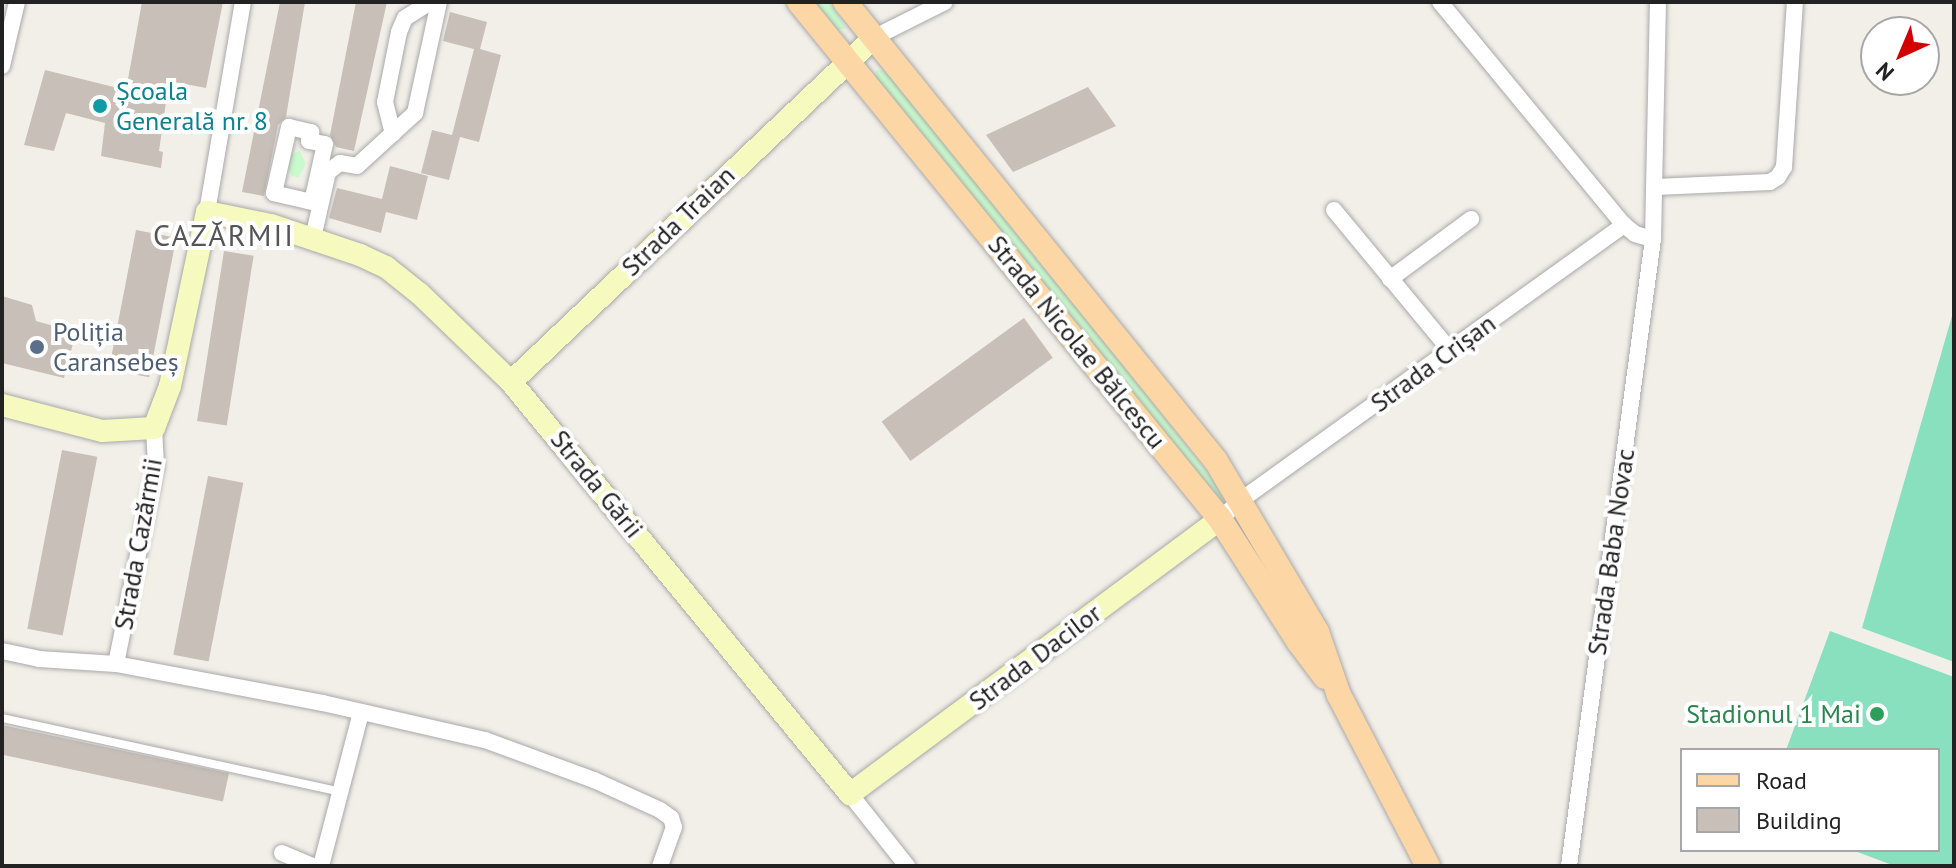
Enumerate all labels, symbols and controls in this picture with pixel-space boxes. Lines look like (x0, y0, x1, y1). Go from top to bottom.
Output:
north arrow (1860, 16, 1940, 96)
text: N (1870, 57, 1900, 87)
place label: Școala Generală nr. 8 (116, 75, 270, 136)
marker: Școala Generală nr. 8 (91, 97, 109, 115)
street label: Strada Traian (615, 159, 741, 283)
district label: CAZĂRMII (153, 217, 295, 253)
street label: Strada Nicolae Bălcescu (981, 229, 1173, 455)
street label: Strada Crișan (1365, 307, 1501, 419)
place label: Poliția Caransebeș (53, 316, 179, 378)
marker: Poliția Caransebeș (28, 338, 46, 356)
street label: Strada Gării (544, 424, 650, 544)
street label: Strada Baba Novac (1581, 447, 1641, 657)
street label: Strada Cazărmii (108, 456, 168, 632)
street label: Strada Dacilor (963, 597, 1107, 717)
place label: Stadionul 1 Mai (1686, 698, 1861, 730)
marker: Stadionul 1 Mai (1868, 705, 1886, 723)
legend (1680, 748, 1940, 852)
text: Road (1756, 765, 1807, 796)
text: Building (1756, 805, 1842, 836)

